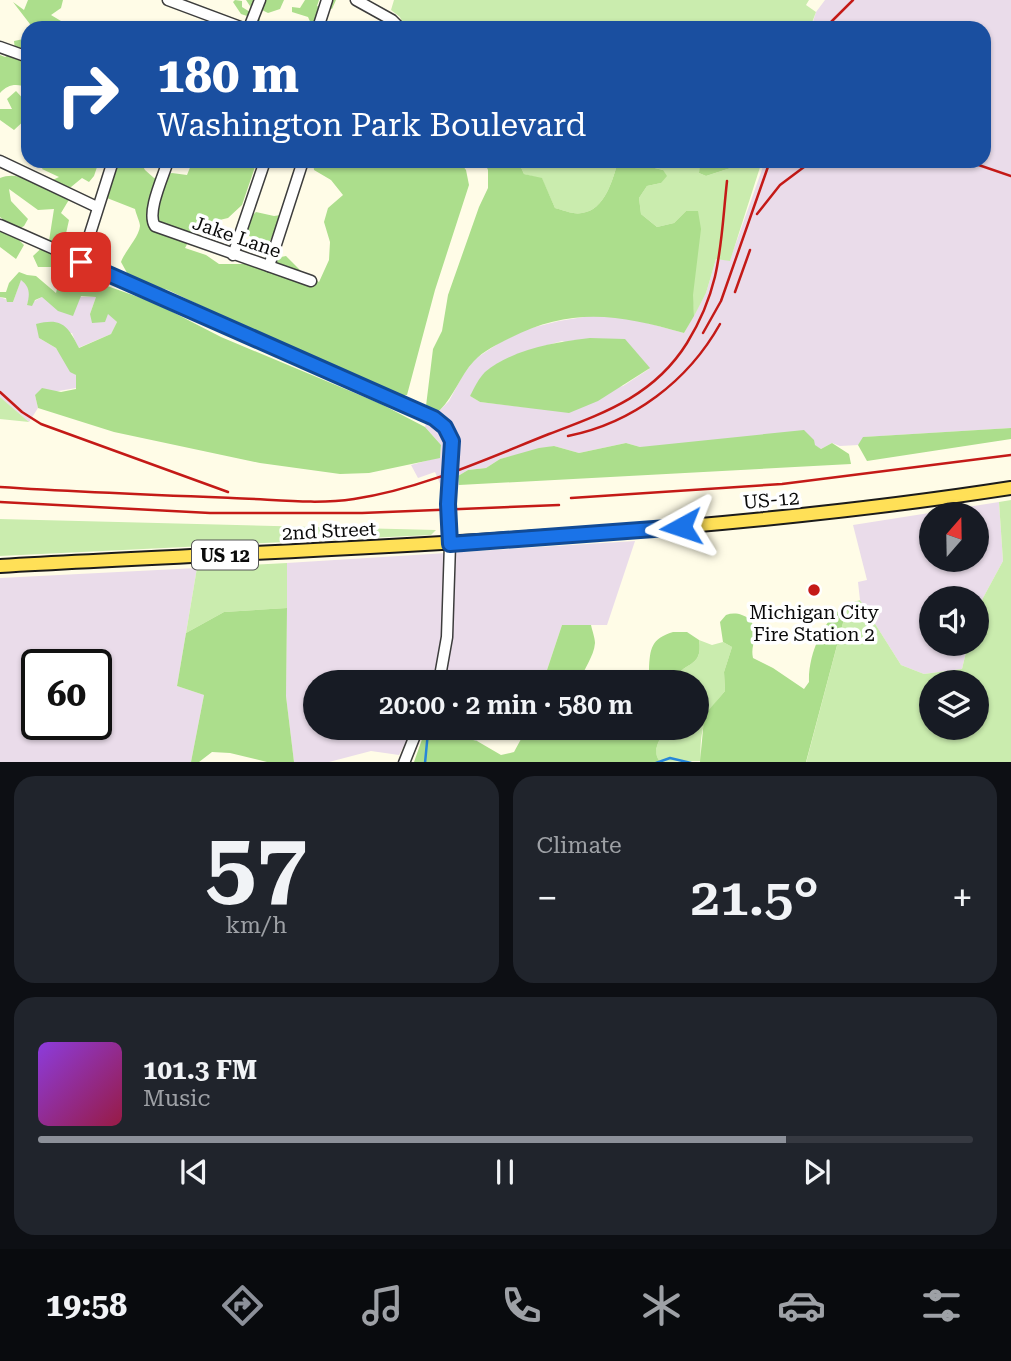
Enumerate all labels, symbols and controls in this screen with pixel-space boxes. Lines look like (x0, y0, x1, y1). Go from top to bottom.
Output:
text: 180 m (157, 47, 299, 104)
icon: right (42, 49, 133, 140)
text: Washington Park Boulevard (157, 106, 586, 144)
street label: Jake Lane (190, 211, 284, 263)
pin (51, 232, 111, 292)
icon: arrive (62, 243, 100, 281)
street label: US-12 (742, 486, 800, 514)
position arrow (644, 490, 718, 564)
north arrow (919, 502, 989, 572)
map controls (919, 502, 989, 740)
street label: 2nd Street (281, 517, 377, 545)
road number: US 12 (192, 540, 258, 570)
marker: Michigan City Fire Station 2 (806, 582, 822, 598)
button: sound (919, 586, 989, 656)
place label: Michigan City Fire Station 2 (749, 601, 879, 646)
speed limit sign: 60 (21, 649, 112, 740)
button: layers (919, 670, 989, 740)
text: 20:00 · 2 min · 580 m (379, 690, 633, 720)
text: 57 (205, 813, 307, 919)
text: Climate (537, 832, 622, 859)
text: 21.5° (691, 867, 819, 928)
text: − (537, 876, 558, 920)
text: + (952, 876, 973, 920)
text: km/h (225, 912, 287, 939)
text: 101.3 FM (143, 1055, 257, 1085)
text: Music (143, 1085, 210, 1112)
icon: previous (175, 1153, 213, 1191)
icon: pause (486, 1153, 524, 1191)
icon: next (798, 1153, 836, 1191)
icon: directions (218, 1281, 267, 1330)
icon: music (358, 1281, 407, 1330)
icon: phone (497, 1281, 546, 1330)
icon: climate (637, 1281, 686, 1330)
icon: car (777, 1281, 826, 1330)
icon: filters (917, 1281, 966, 1330)
text: 19:58 (45, 1286, 127, 1324)

